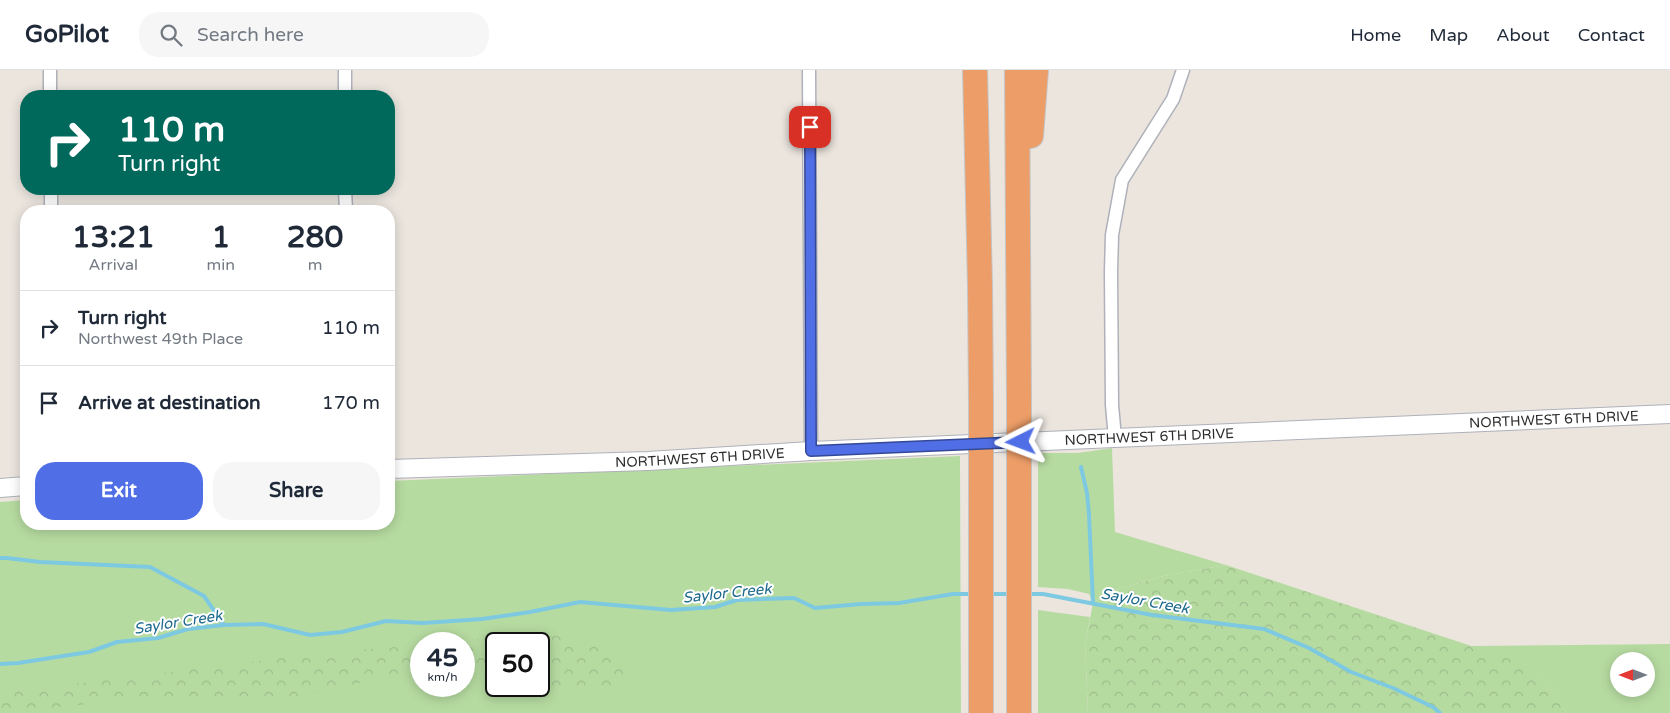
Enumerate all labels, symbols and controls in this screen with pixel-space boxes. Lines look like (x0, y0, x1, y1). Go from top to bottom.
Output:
search box (139, 12, 489, 57)
text: GoPilot (25, 20, 109, 49)
icon: search (157, 21, 185, 49)
text: Search here (197, 24, 304, 46)
text: Home (1350, 24, 1401, 46)
text: Map (1429, 24, 1468, 46)
text: About (1496, 24, 1550, 46)
text: Contact (1578, 24, 1645, 46)
pin (789, 106, 831, 148)
text: 110 m (118, 109, 225, 151)
icon: right (35, 110, 100, 175)
icon: arrive (796, 113, 824, 141)
text: Turn right (118, 151, 220, 177)
text: 13:21 (72, 219, 155, 256)
text: 1 (211, 219, 230, 256)
text: 280 (287, 219, 343, 256)
text: Arrival (89, 255, 138, 275)
text: min (207, 255, 235, 275)
text: m (308, 255, 322, 275)
text: Turn right (78, 307, 166, 329)
icon: right (35, 314, 63, 342)
text: 110 m (322, 317, 380, 339)
text: Northwest 49th Place (78, 329, 243, 349)
icon: arrive (35, 389, 63, 417)
text: Arrive at destination (78, 392, 261, 414)
text: 170 m (322, 392, 380, 414)
street label: NORTHWEST 6TH DRIVE (1469, 407, 1639, 431)
position arrow (994, 415, 1046, 467)
street label: NORTHWEST 6TH DRIVE (1064, 424, 1234, 449)
street label: NORTHWEST 6TH DRIVE (615, 444, 785, 471)
button: Exit (35, 462, 203, 520)
button: Share (213, 462, 380, 520)
water label: Saylor Creek (682, 579, 774, 607)
water label: Saylor Creek (1100, 584, 1192, 618)
water label: Saylor Creek (133, 606, 225, 638)
speed limit sign: 50 (485, 632, 550, 697)
text: 45 (427, 643, 458, 673)
north arrow (1610, 652, 1655, 698)
map controls (1610, 652, 1655, 697)
text: km/h (427, 670, 458, 684)

